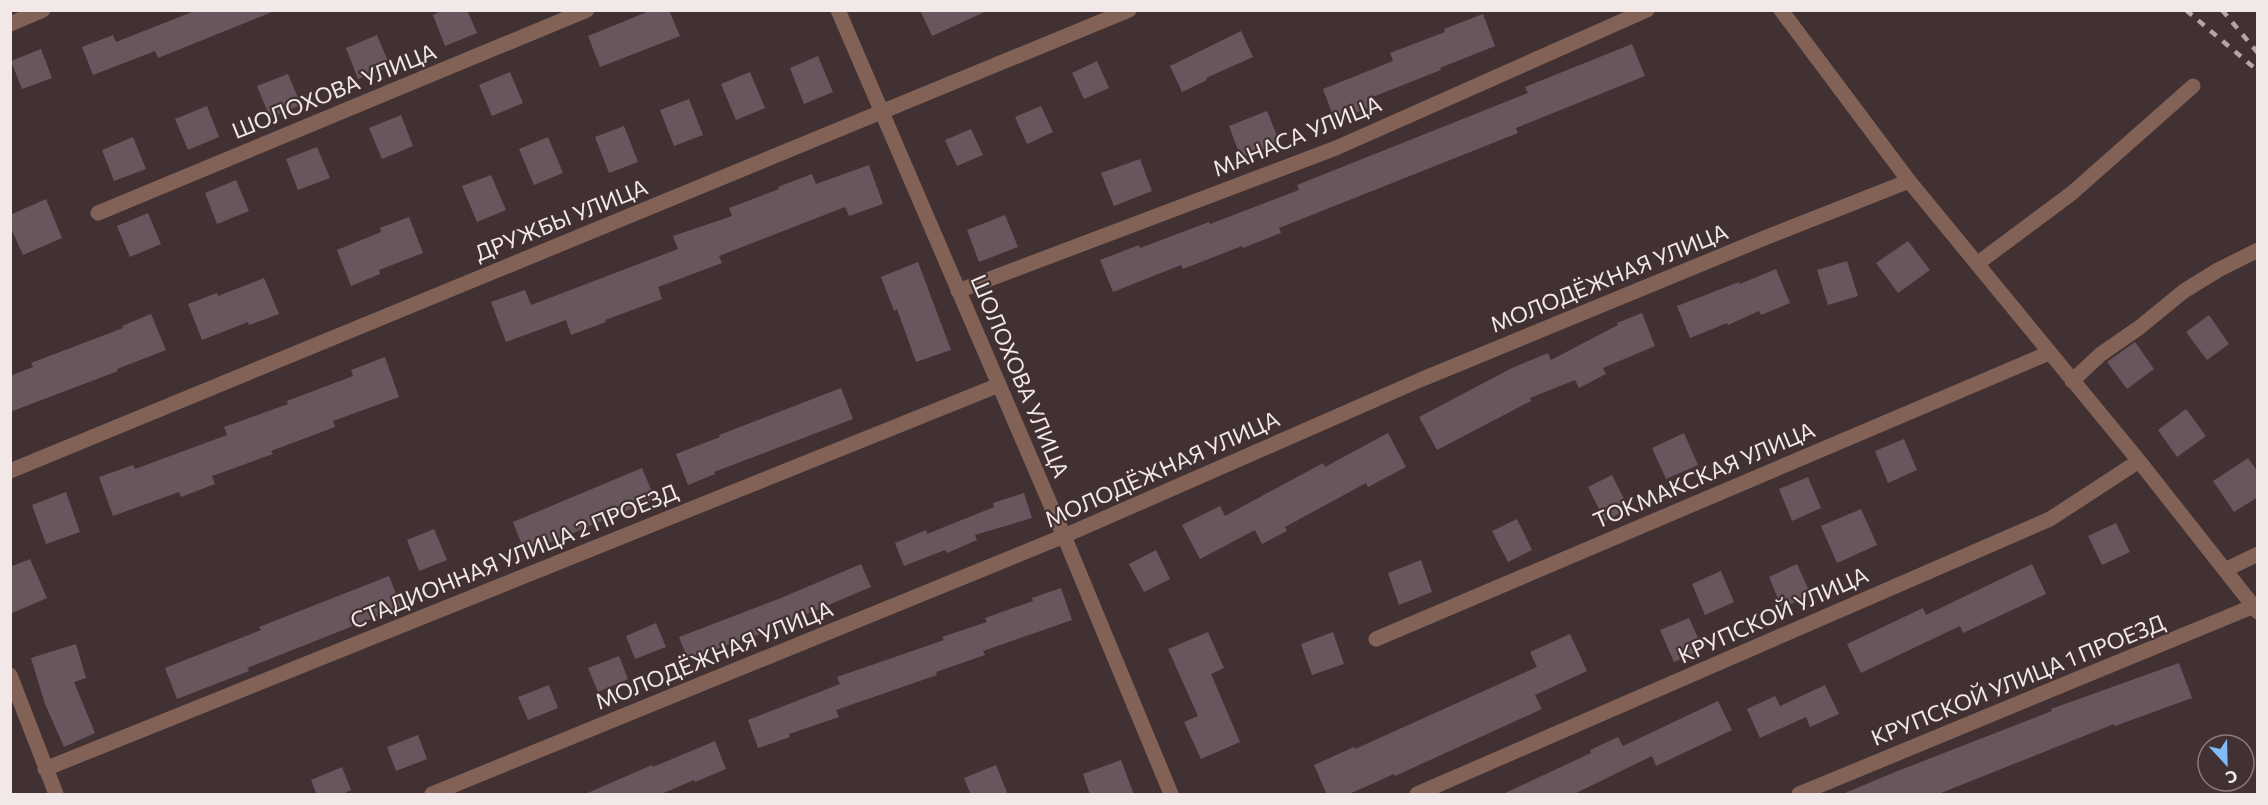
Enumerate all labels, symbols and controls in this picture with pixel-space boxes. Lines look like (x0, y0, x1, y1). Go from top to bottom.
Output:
street label: ШОЛОХОВА УЛИЦА (228, 37, 440, 144)
street label: МАНАСА УЛИЦА (1208, 89, 1385, 182)
street label: ДРУЖБЫ УЛИЦА (471, 173, 651, 266)
street label: МОЛОДЁЖНАЯ УЛИЦА (1486, 217, 1732, 338)
street label: ШОЛОХОВА УЛИЦА (965, 270, 1075, 481)
street label: МОЛОДЁЖНАЯ УЛИЦА (1040, 405, 1283, 533)
street label: ТОКМАКСКАЯ УЛИЦА (1589, 416, 1819, 534)
street label: СТАДИОННАЯ УЛИЦА 2 ПРОЕЗД (346, 477, 682, 634)
street label: КРУПСКОЙ УЛИЦА (1674, 560, 1872, 669)
street label: МОЛОДЁЖНАЯ УЛИЦА (591, 594, 837, 715)
street label: КРУПСКОЙ УЛИЦА 1 ПРОЕЗД (1867, 608, 2169, 751)
north arrow (2196, 733, 2256, 793)
text: С (2223, 767, 2240, 788)

